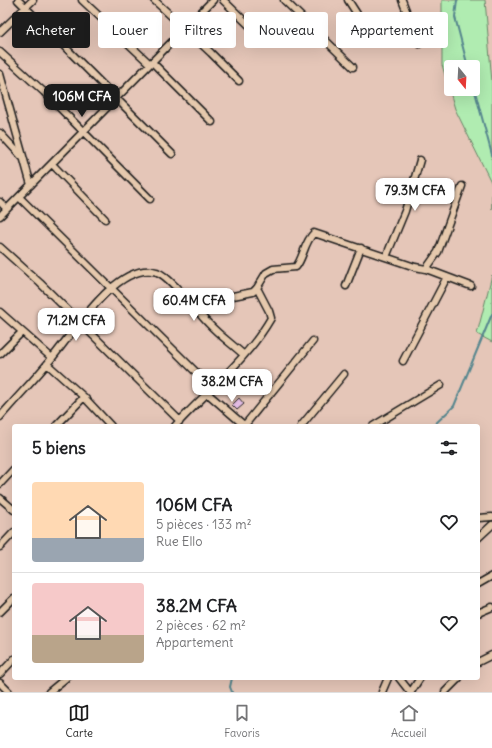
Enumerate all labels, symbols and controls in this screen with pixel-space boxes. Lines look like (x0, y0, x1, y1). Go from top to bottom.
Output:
chip: Acheter (12, 12, 90, 48)
chip: Louer (98, 12, 162, 48)
chip: Filtres (170, 12, 236, 48)
chip: Nouveau (244, 12, 328, 48)
chip: Appartement (336, 12, 448, 48)
north arrow (444, 60, 480, 96)
map controls (444, 60, 480, 96)
pin: 106M CFA (41, 84, 123, 118)
text: 106M CFA (53, 88, 111, 105)
pin: 79.3M CFA (369, 178, 461, 212)
text: 79.3M CFA (385, 182, 445, 199)
pin: 60.4M CFA (148, 288, 240, 322)
text: 60.4M CFA (162, 292, 226, 309)
pin: 71.2M CFA (30, 308, 122, 342)
text: 71.2M CFA (47, 312, 105, 329)
pin: 38.2M CFA (186, 369, 278, 403)
text: 38.2M CFA (201, 373, 263, 390)
text: 5 biens (32, 437, 86, 459)
icon: filters (438, 437, 460, 459)
text: 106M CFA (156, 494, 232, 516)
icon: home (64, 498, 112, 546)
icon: heart (438, 511, 460, 533)
text: 5 pièces · 133 m² (156, 516, 252, 533)
text: Rue Ello (156, 533, 203, 550)
text: 38.2M CFA (156, 595, 237, 617)
icon: home (64, 599, 112, 647)
icon: heart (438, 612, 460, 634)
text: 2 pièces · 62 m² (156, 617, 246, 634)
text: Appartement (156, 634, 233, 651)
tab: Carte (66, 702, 93, 740)
tab: Favoris (224, 702, 260, 740)
tab: Accueil (391, 702, 426, 740)

